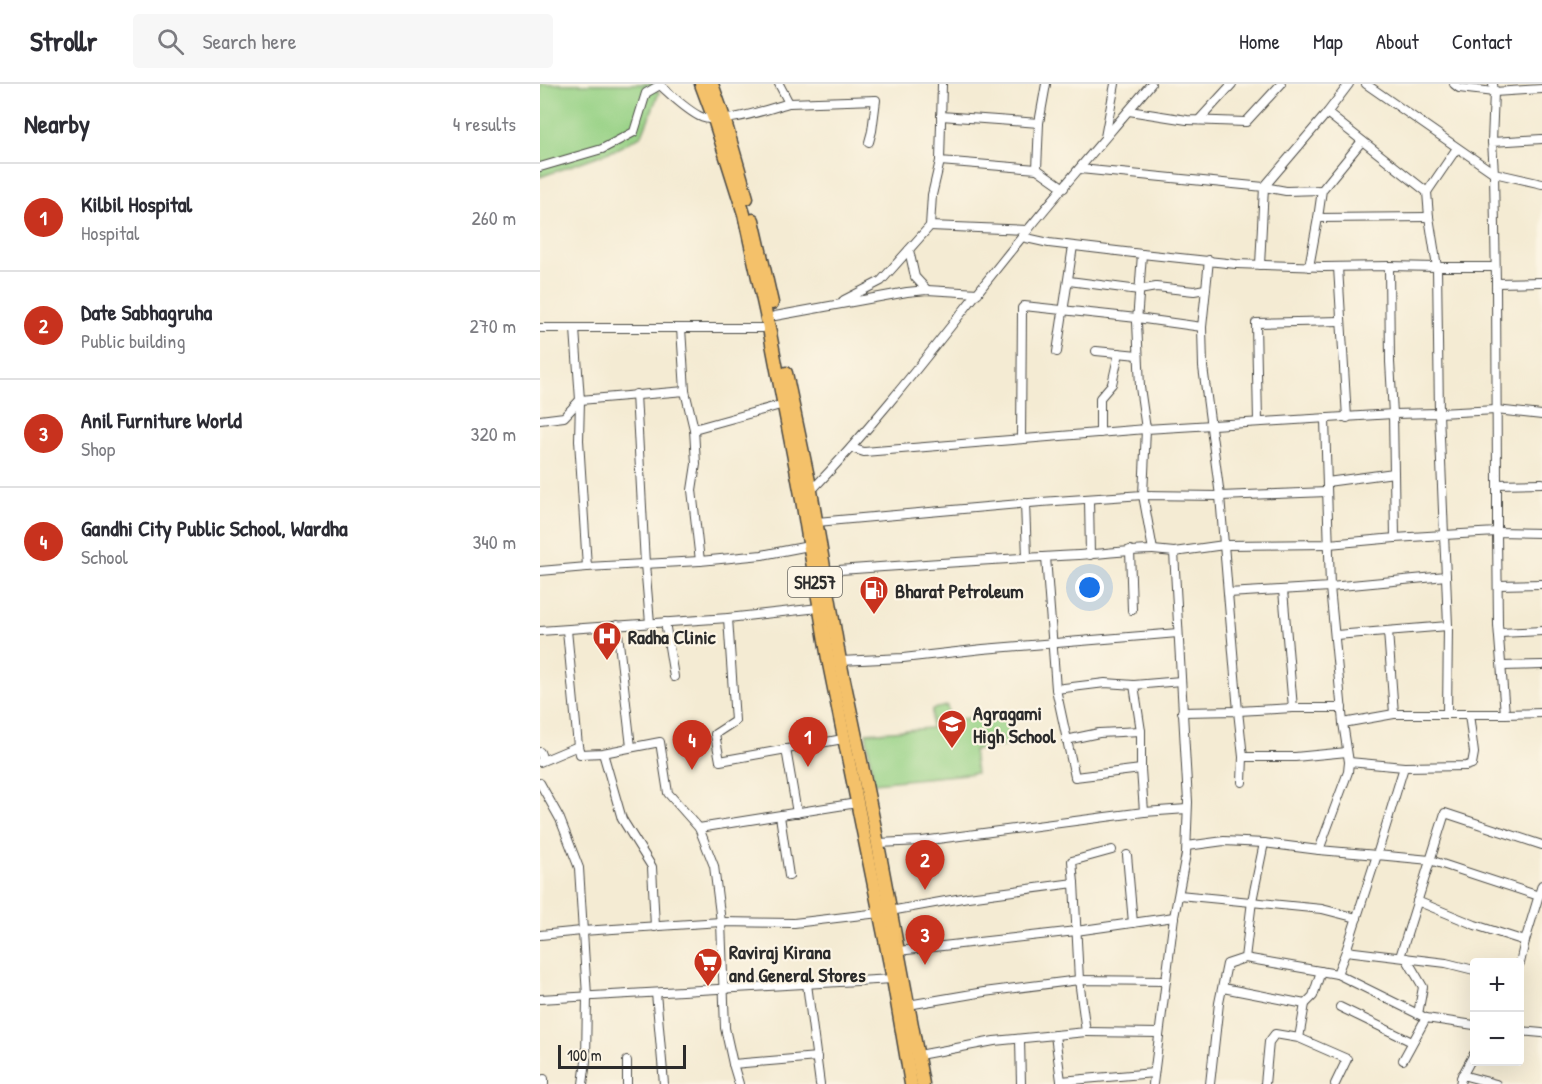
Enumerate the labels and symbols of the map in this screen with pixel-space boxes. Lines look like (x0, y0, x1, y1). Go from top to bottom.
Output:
road number: SH257 (788, 567, 842, 597)
your location (1075, 573, 1104, 602)
fuel station icon: Bharat Petroleum (858, 574, 890, 616)
place label: Bharat Petroleum (895, 577, 1024, 604)
hospital icon: Radha Clinic (591, 620, 623, 662)
place label: Radha Clinic (628, 623, 717, 650)
place label: Agragami High School (973, 699, 1056, 750)
school or university icon: Agragami High School (936, 708, 968, 750)
pin: 1 (788, 718, 828, 767)
pin: 4 (672, 720, 712, 770)
pin: 2 (906, 840, 944, 890)
pin: 3 (906, 916, 944, 965)
place label: Raviraj Kirana and General Stores (729, 938, 866, 988)
supermarket icon: Raviraj Kirana and General Stores (692, 946, 724, 988)
scale bar (558, 1042, 686, 1070)

